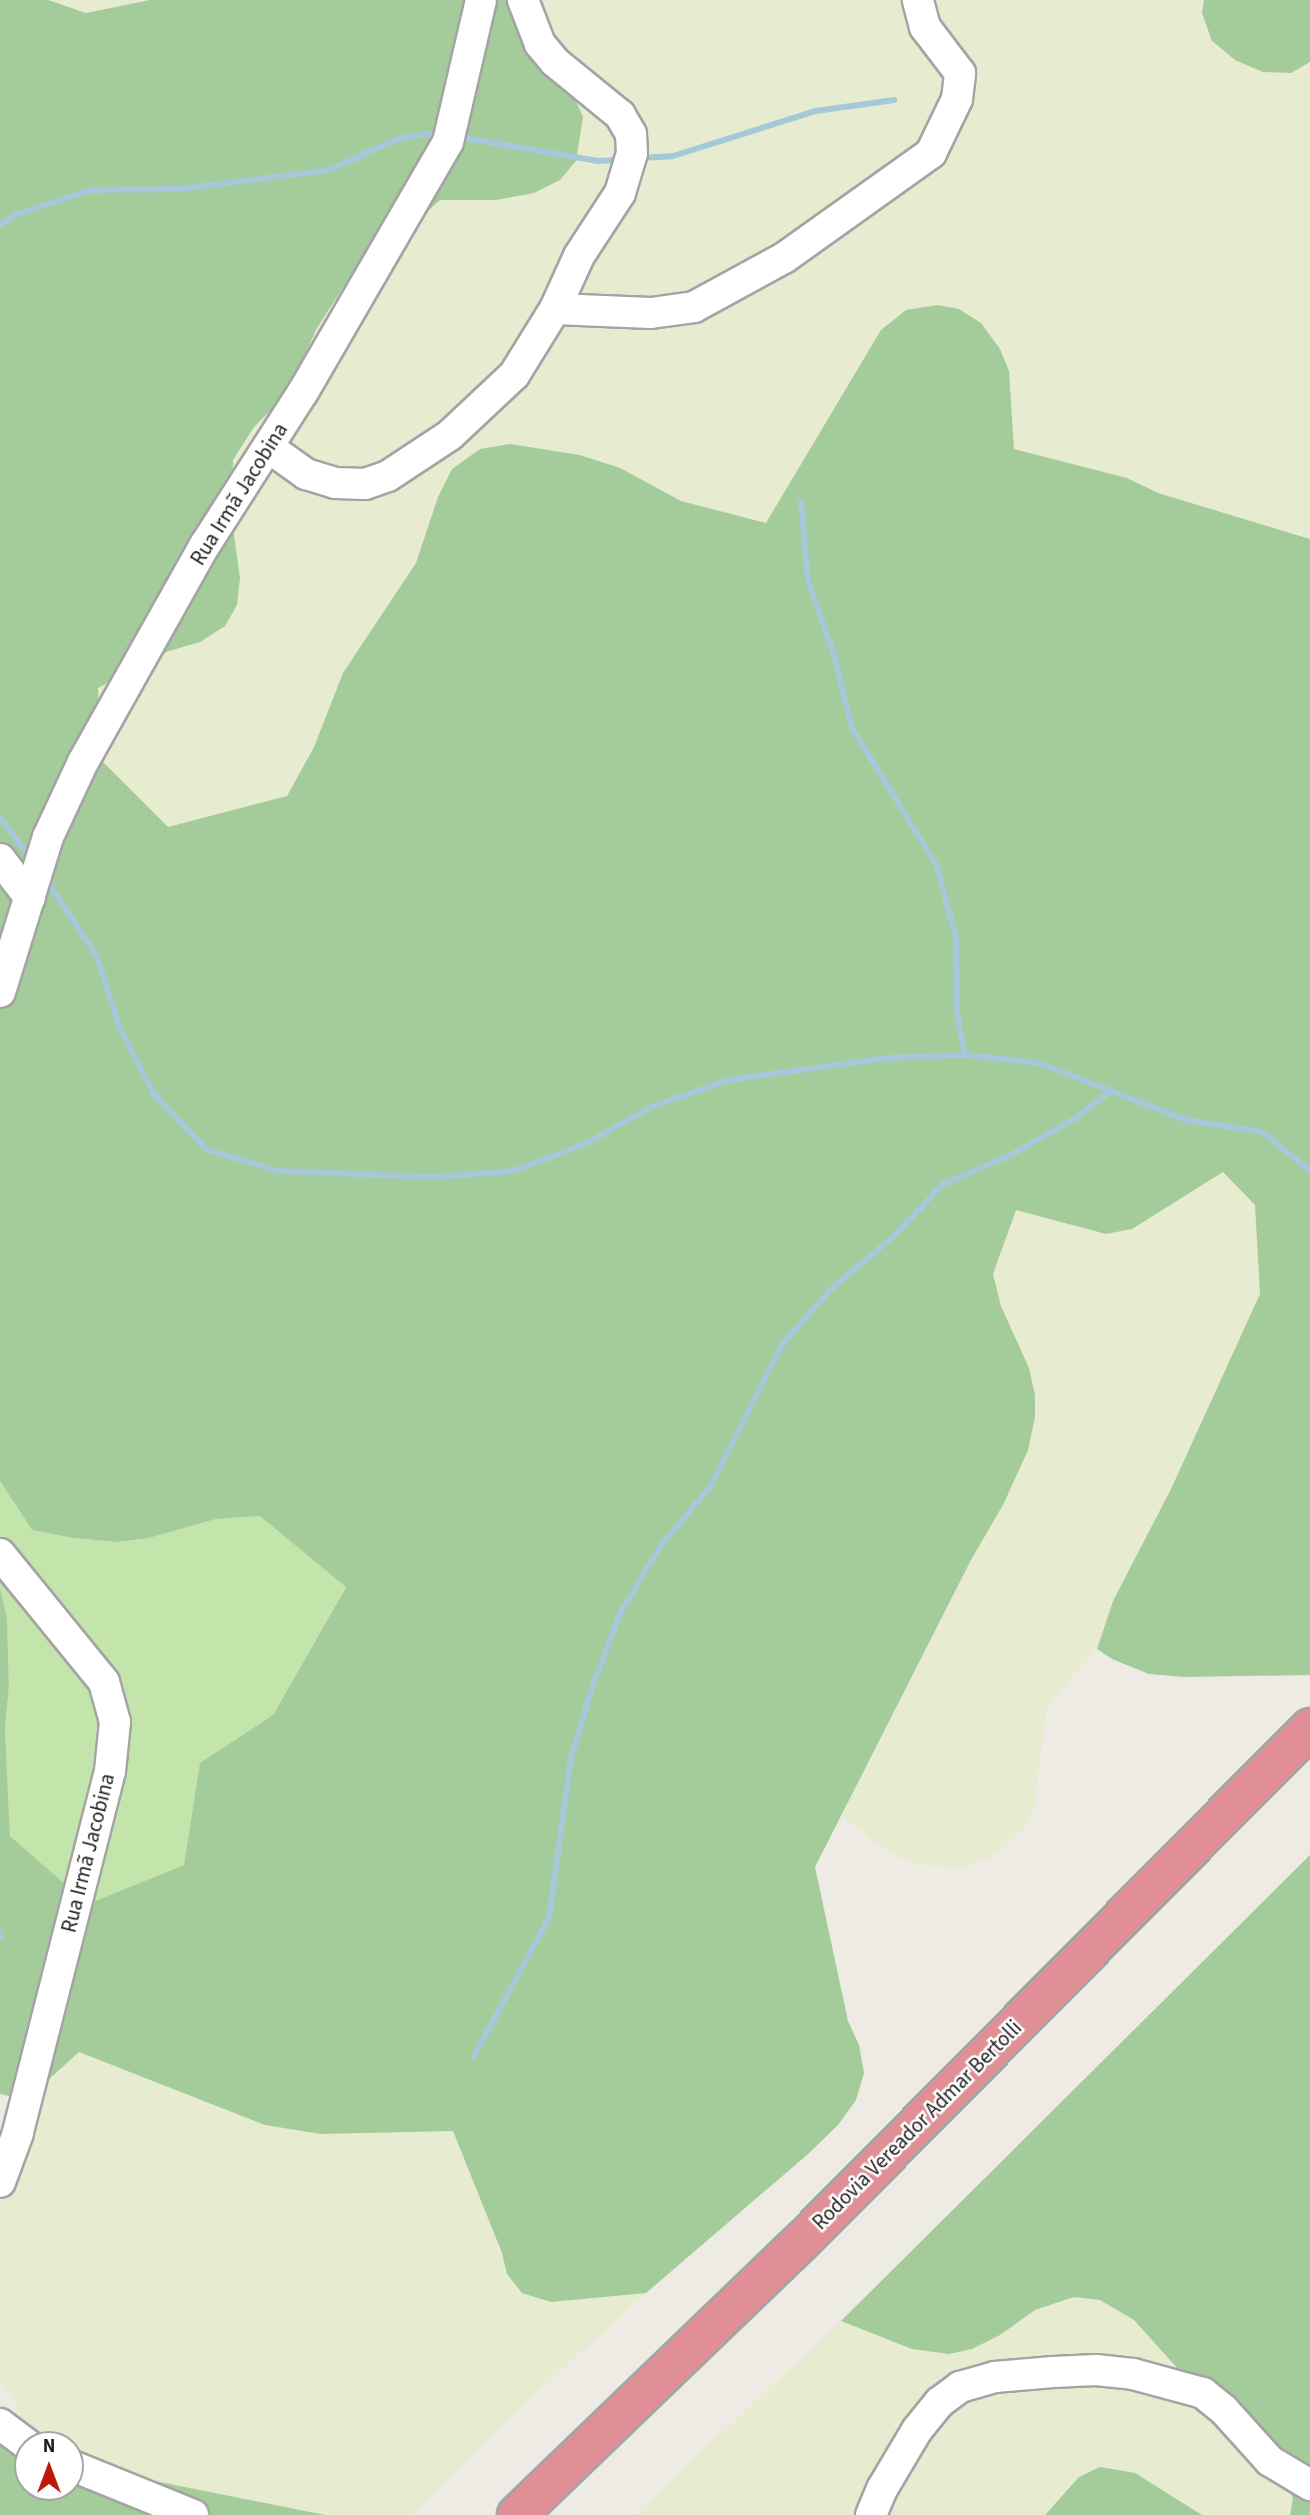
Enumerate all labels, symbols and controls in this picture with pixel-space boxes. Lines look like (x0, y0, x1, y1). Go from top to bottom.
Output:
street label: Rua Irmã Jacobina (185, 418, 293, 570)
street label: Rua Irmã Jacobina (56, 1771, 120, 1935)
street label: Rodovia Vereador Admar Bertolli (807, 2015, 1027, 2235)
north arrow (14, 2431, 84, 2501)
text: N (43, 2433, 55, 2460)

